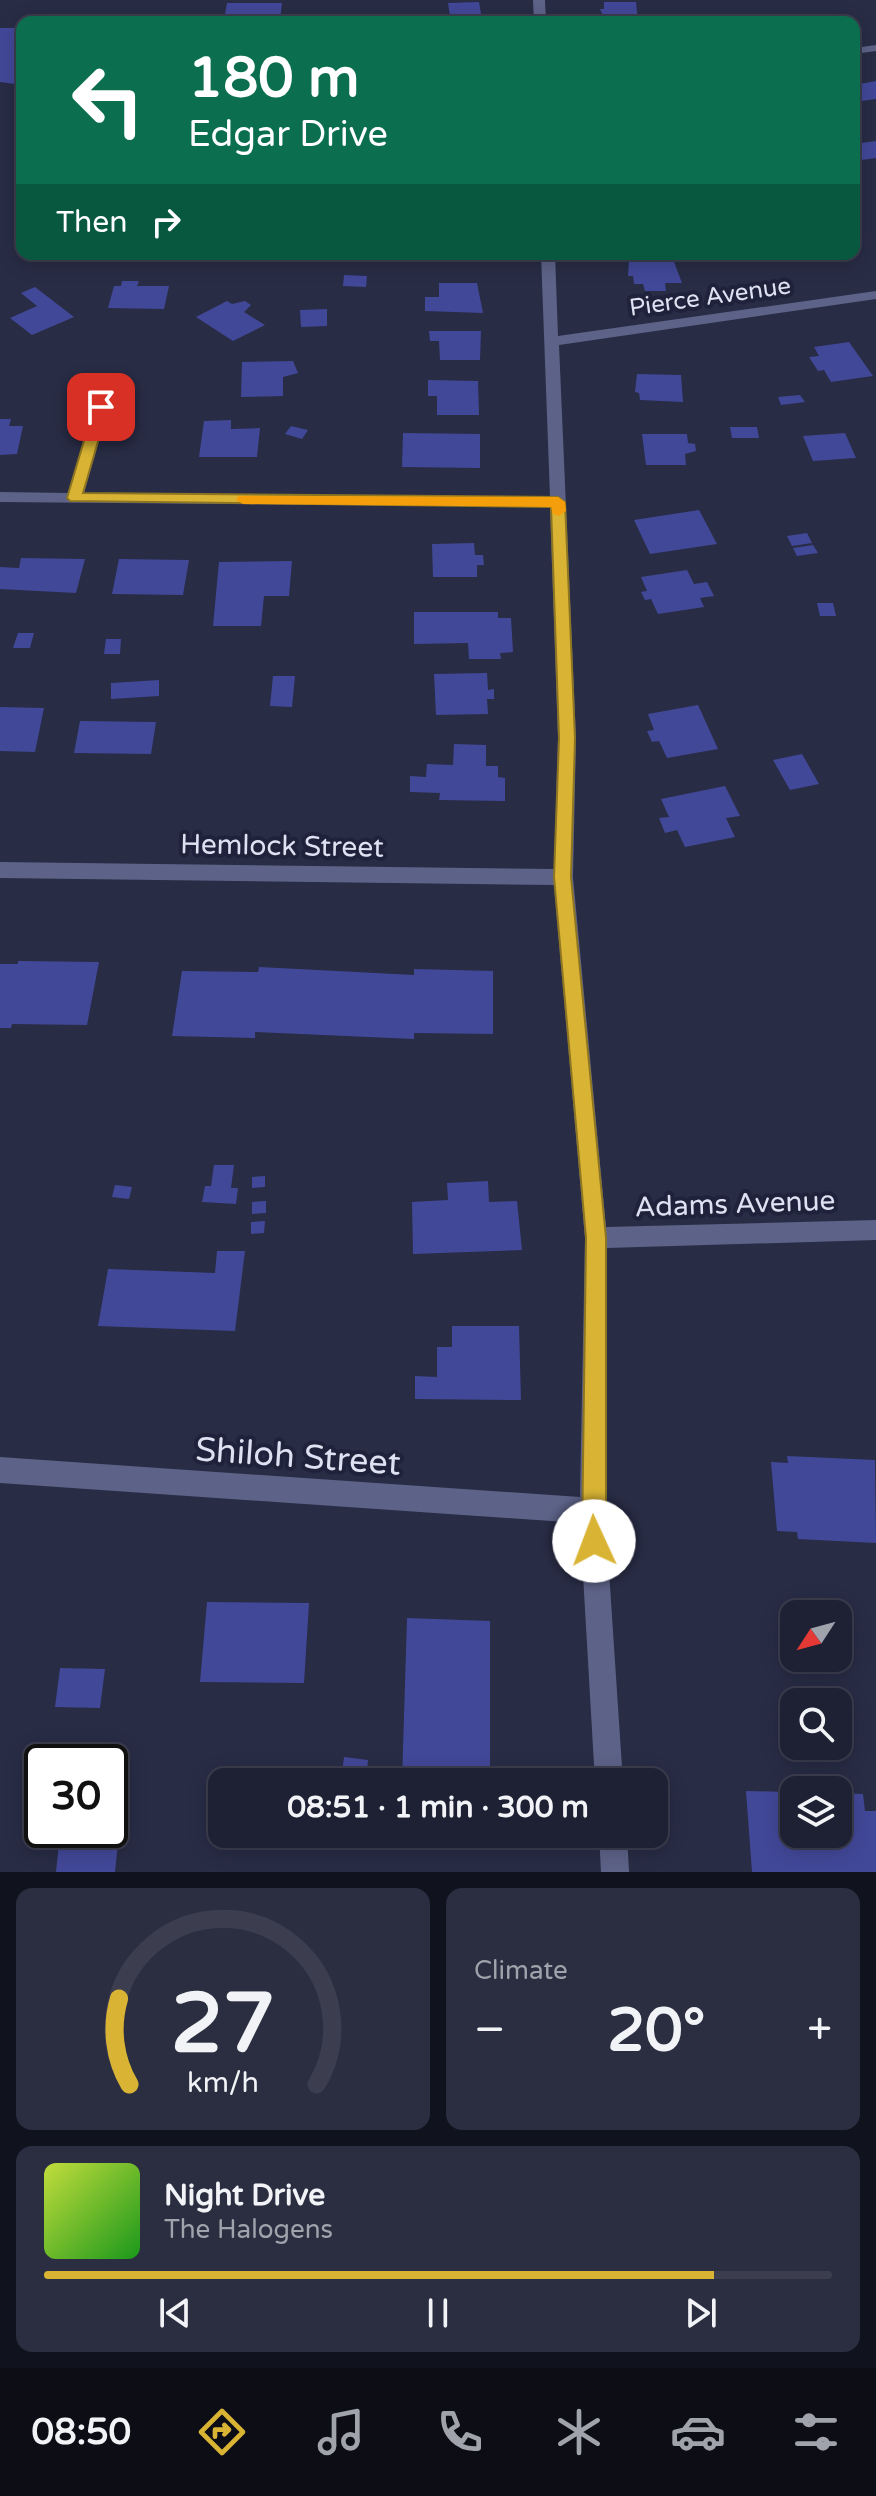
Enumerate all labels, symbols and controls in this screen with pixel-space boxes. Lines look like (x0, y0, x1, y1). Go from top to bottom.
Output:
text: 180 m (188, 45, 359, 112)
icon: left (56, 48, 160, 152)
text: Edgar Drive (188, 113, 388, 156)
icon: right (144, 200, 188, 244)
text: Then (56, 204, 128, 241)
street label: Pierce Avenue (627, 271, 793, 323)
pin (67, 373, 135, 441)
icon: arrive (79, 385, 123, 429)
street label: Hemlock Street (180, 827, 384, 865)
street label: Adams Avenue (634, 1184, 836, 1224)
street label: Shiloh Street (194, 1429, 402, 1485)
position arrow (552, 1499, 636, 1583)
north arrow (780, 1600, 852, 1672)
map controls (780, 1600, 852, 1848)
button: search (780, 1688, 852, 1760)
speed limit sign: 30 (24, 1744, 128, 1848)
button: layers (780, 1776, 852, 1848)
text: 08:51 · 1 min · 300 m (287, 1789, 589, 1826)
text: Climate (474, 1955, 568, 1986)
text: 27 (171, 1975, 275, 2075)
text: 20° (607, 1995, 705, 2067)
text: − (474, 2004, 505, 2057)
text: + (807, 2004, 832, 2057)
text: km/h (187, 2066, 259, 2100)
text: Night Drive (164, 2177, 325, 2214)
text: The Halogens (164, 2214, 333, 2245)
icon: previous (153, 2291, 197, 2335)
icon: pause (416, 2291, 460, 2335)
icon: next (679, 2291, 723, 2335)
icon: directions (194, 2404, 250, 2460)
icon: music (313, 2404, 369, 2460)
icon: phone (432, 2404, 488, 2460)
icon: climate (551, 2404, 607, 2460)
icon: car (670, 2404, 726, 2460)
icon: filters (788, 2404, 844, 2460)
text: 08:50 (31, 2411, 131, 2454)

